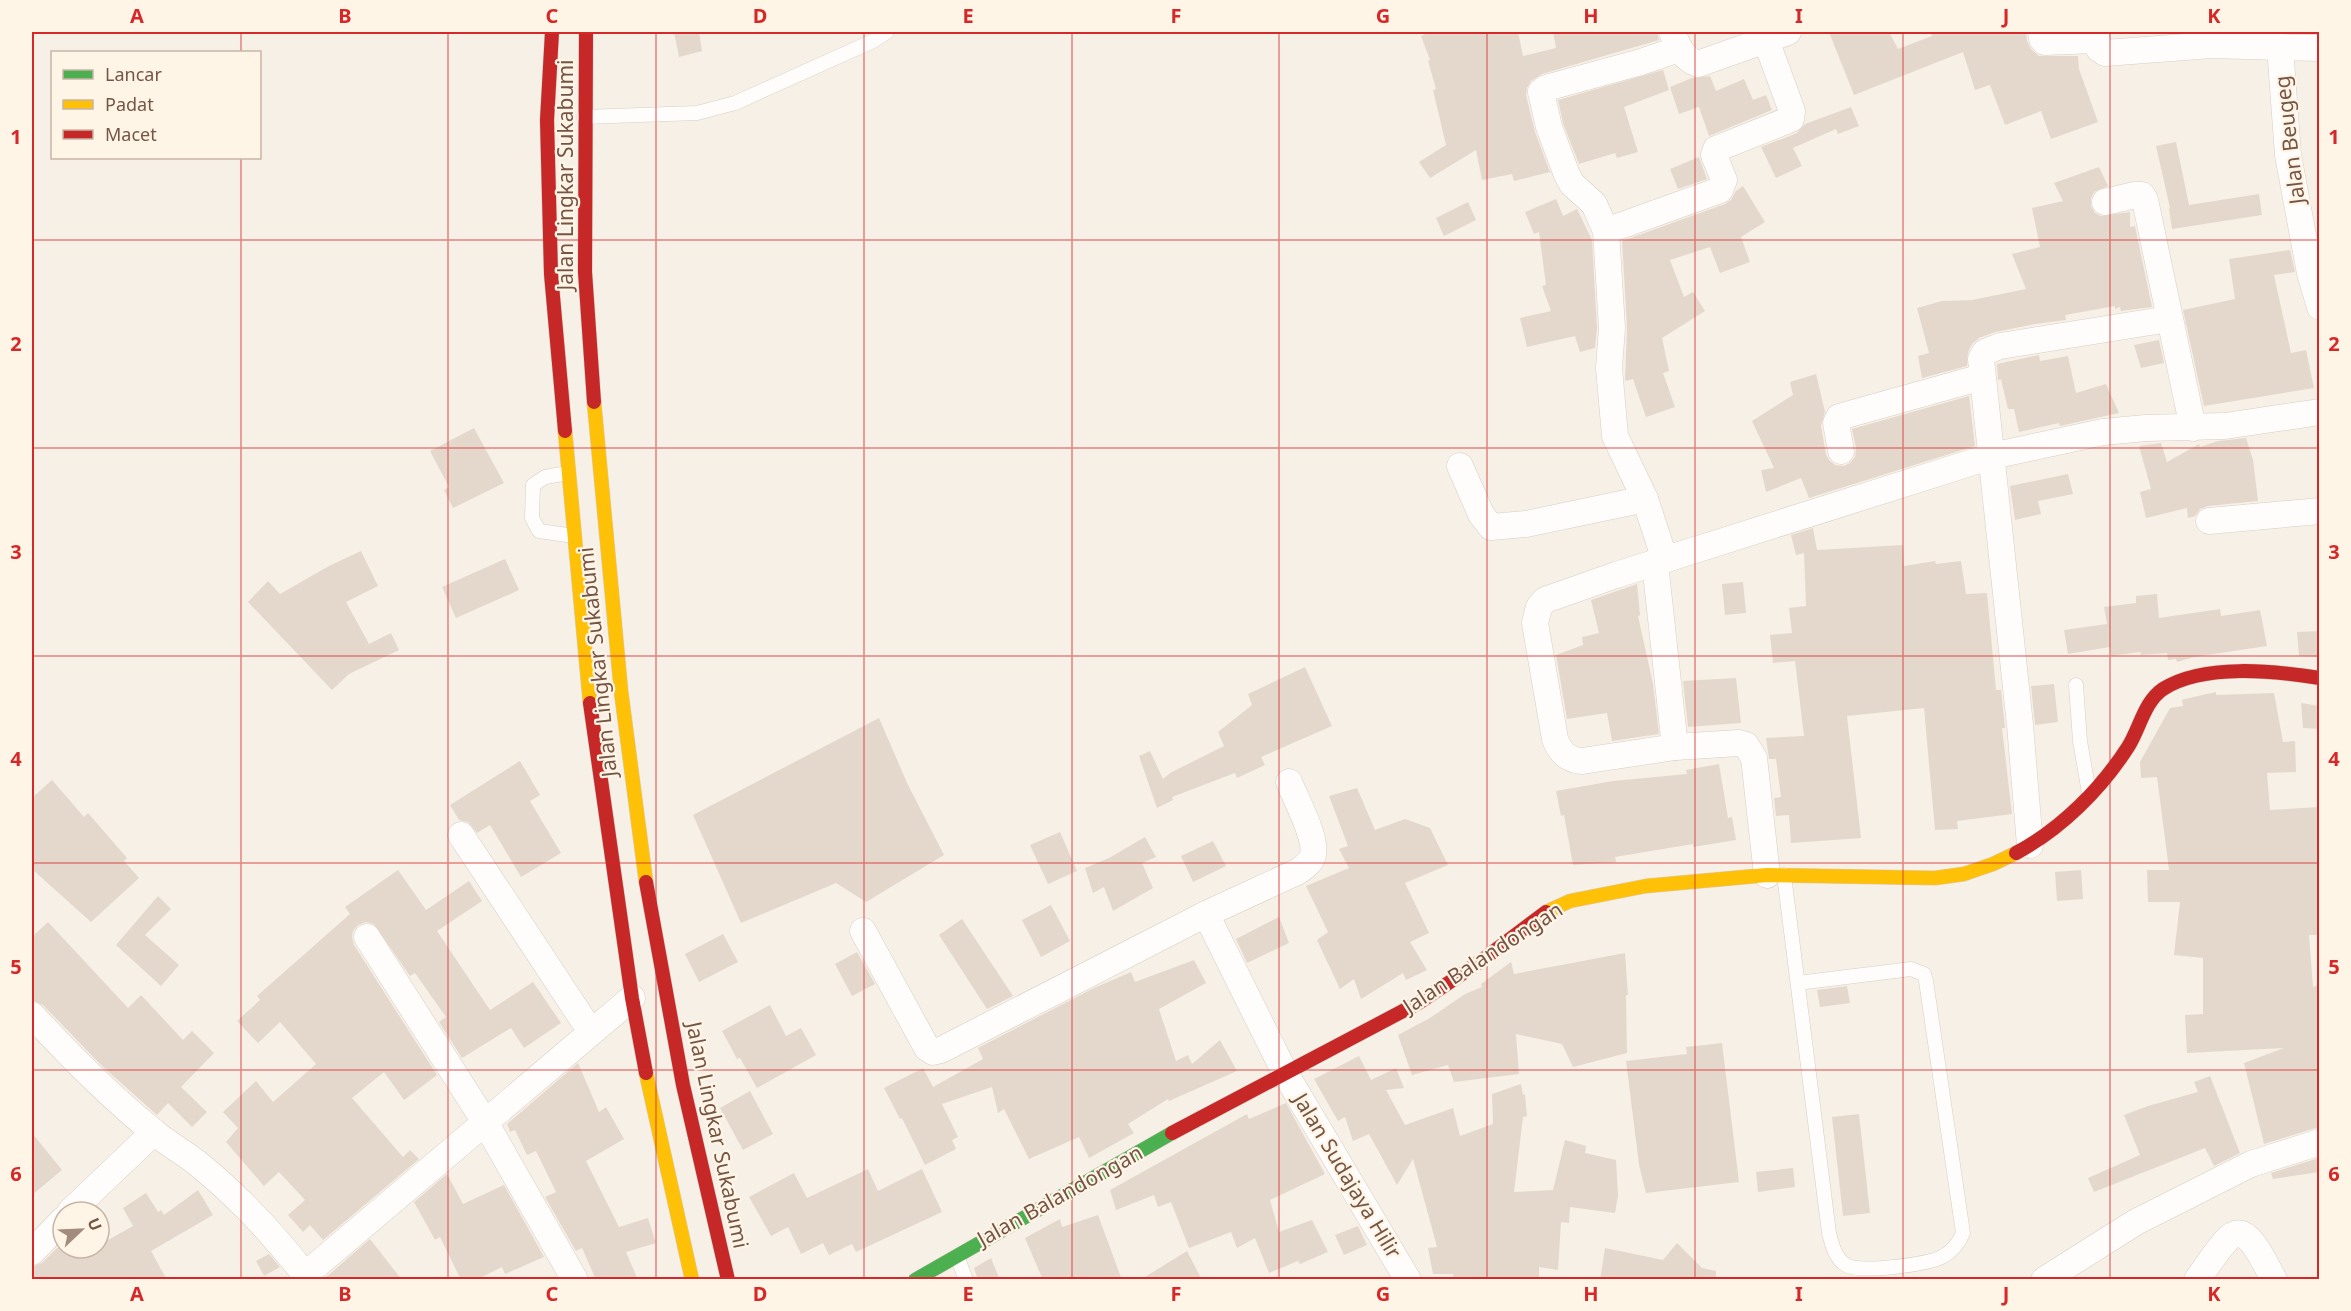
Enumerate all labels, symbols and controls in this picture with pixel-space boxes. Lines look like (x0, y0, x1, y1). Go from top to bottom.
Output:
text: A (130, 2, 144, 29)
text: B (338, 2, 352, 29)
text: C (546, 2, 559, 29)
text: D (753, 2, 767, 29)
text: E (962, 2, 974, 29)
text: F (1171, 2, 1181, 29)
text: G (1376, 2, 1390, 29)
text: H (1583, 2, 1599, 29)
text: I (1795, 2, 1803, 29)
text: J (2001, 2, 2009, 29)
text: K (2207, 2, 2221, 29)
legend (51, 51, 261, 159)
street label: Jalan Lingkar Sukabumi (551, 59, 579, 293)
text: Lancar (105, 62, 162, 86)
street label: Jalan Beugeg (2267, 74, 2311, 208)
text: Padat (105, 92, 154, 116)
text: Macet (105, 122, 157, 146)
text: 1 (10, 123, 22, 150)
text: 1 (2328, 123, 2340, 150)
text: 2 (10, 330, 22, 357)
text: 2 (2328, 330, 2340, 357)
text: 3 (10, 538, 22, 565)
text: 3 (2328, 538, 2340, 565)
street label: Jalan Lingkar Sukabumi (571, 546, 623, 780)
text: 4 (10, 745, 22, 772)
text: 4 (2328, 745, 2340, 772)
street label: Jalan Balandongan (1396, 895, 1568, 1020)
text: 5 (10, 953, 22, 980)
text: 5 (2328, 953, 2340, 980)
street label: Jalan Lingkar Sukabumi (680, 1017, 756, 1251)
street label: Jalan Sudajaya Hilir (1286, 1086, 1408, 1264)
street label: Jalan Balandongan (970, 1138, 1147, 1253)
text: 6 (10, 1160, 22, 1187)
text: 6 (2328, 1160, 2340, 1187)
north arrow (51, 1200, 111, 1260)
text: U (82, 1214, 107, 1234)
text: A (130, 1280, 144, 1307)
text: B (338, 1280, 352, 1307)
text: C (546, 1280, 559, 1307)
text: D (753, 1280, 767, 1307)
text: E (962, 1280, 974, 1307)
text: F (1171, 1280, 1181, 1307)
text: G (1376, 1280, 1390, 1307)
text: H (1583, 1280, 1599, 1307)
text: I (1795, 1280, 1803, 1307)
text: J (2001, 1280, 2009, 1307)
text: K (2207, 1280, 2221, 1307)

